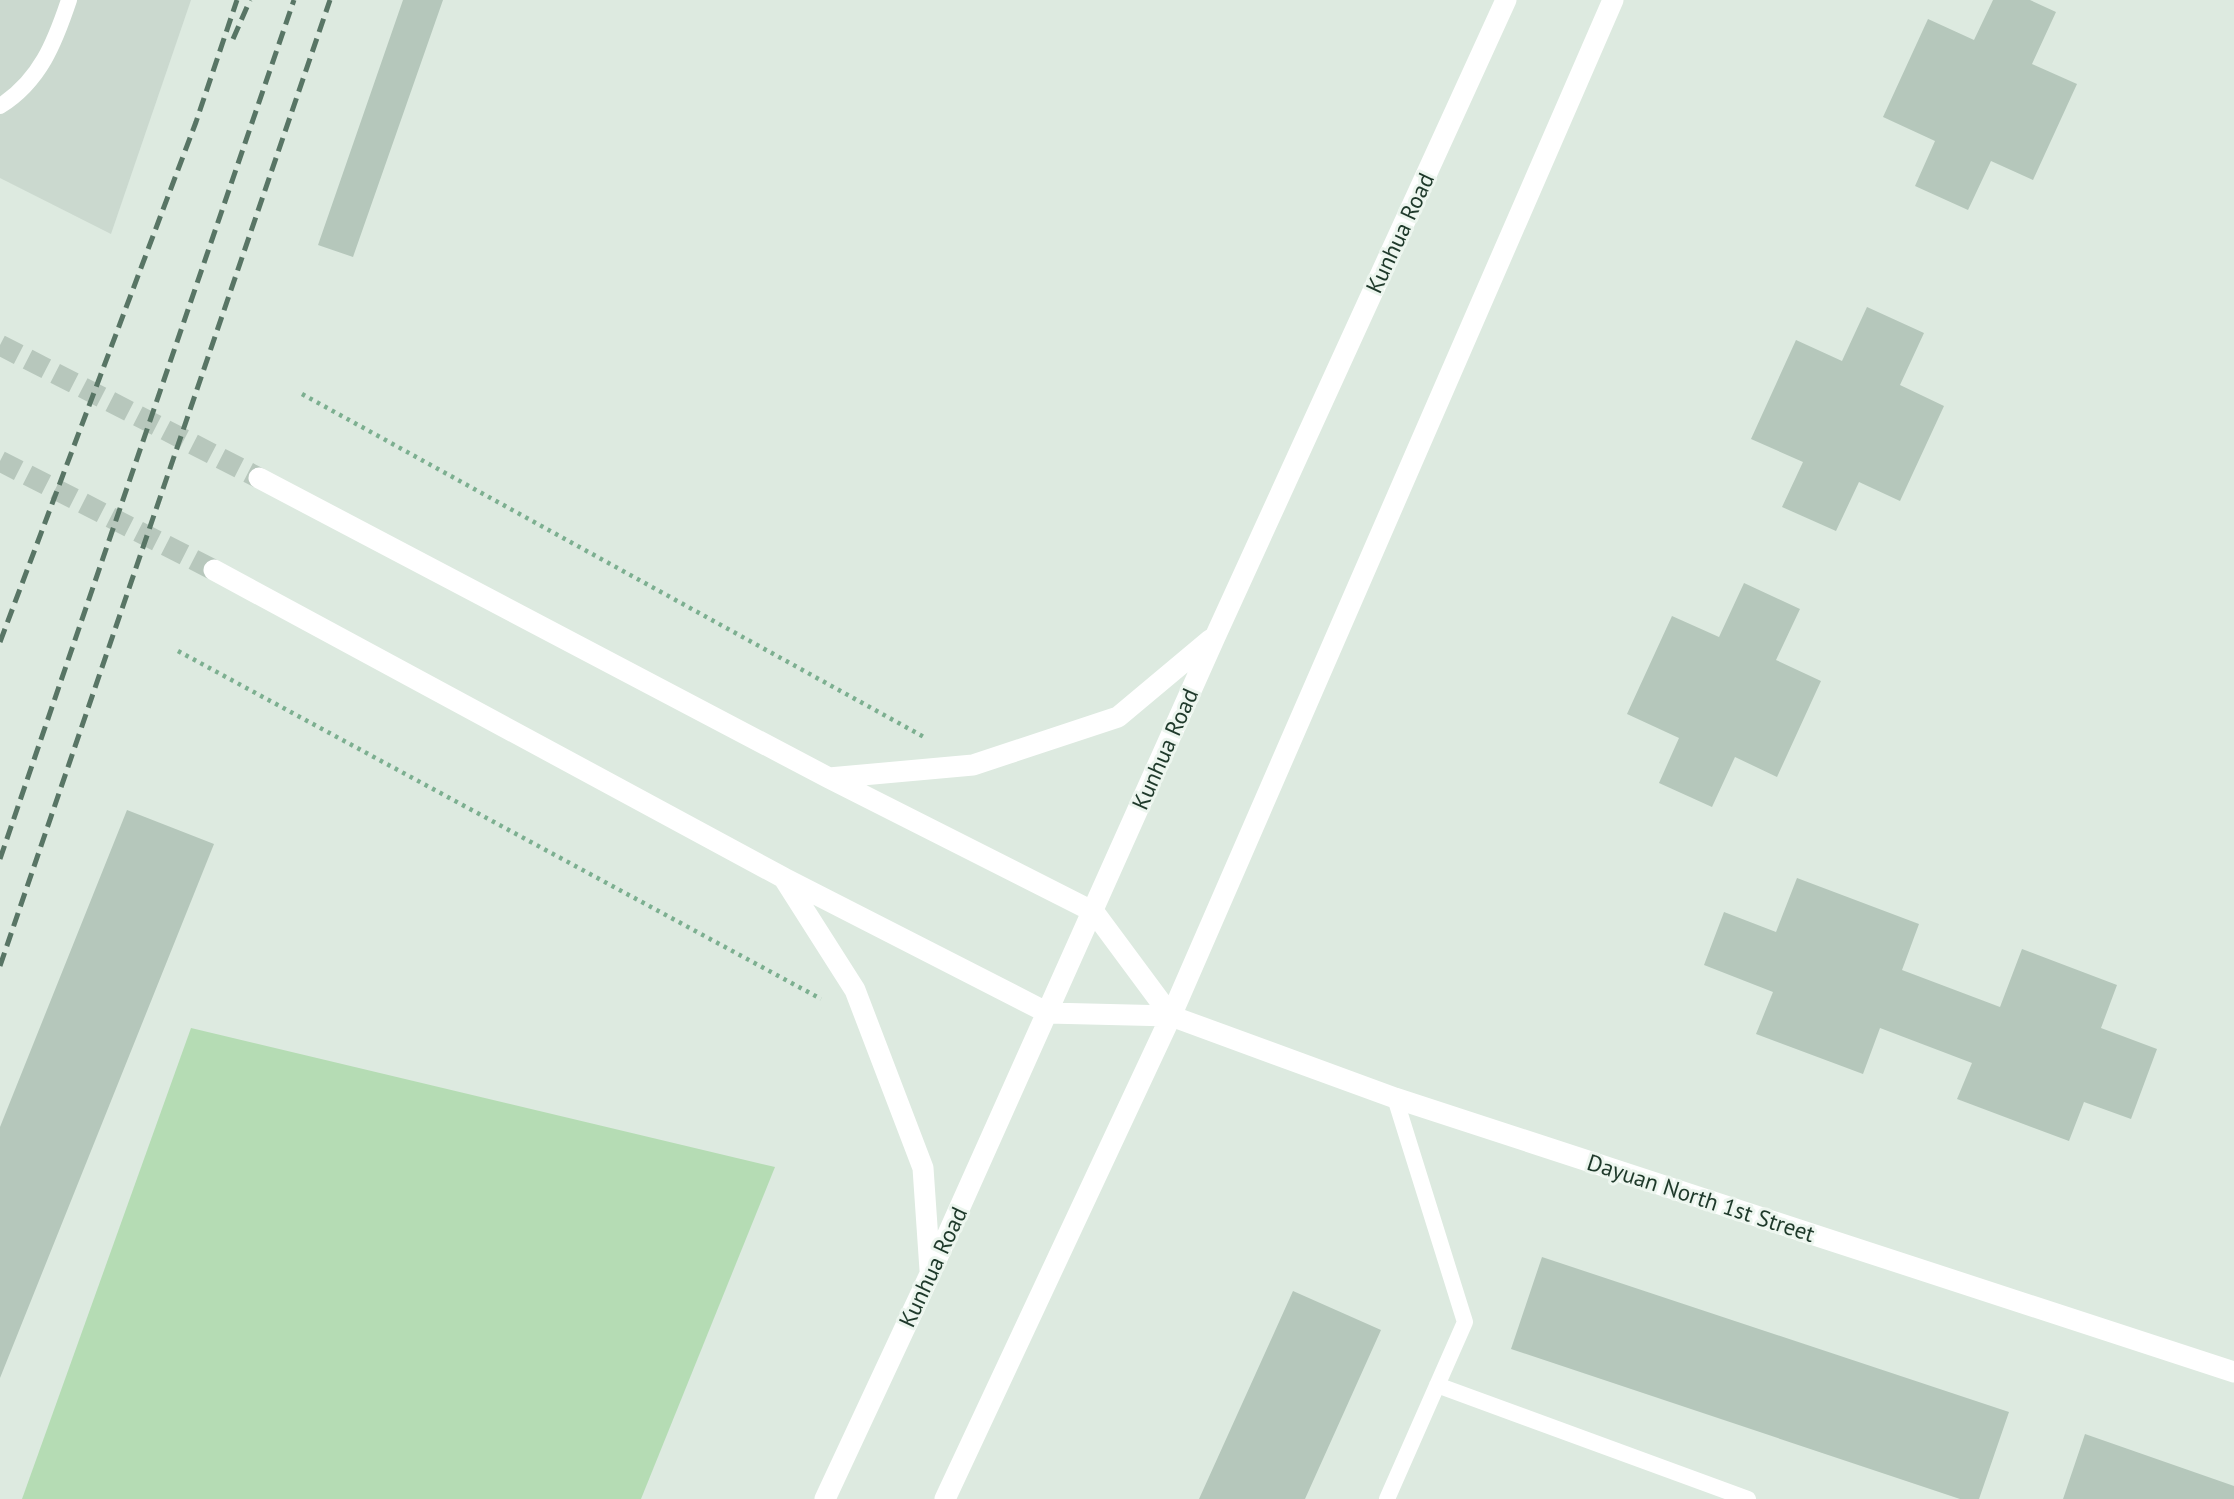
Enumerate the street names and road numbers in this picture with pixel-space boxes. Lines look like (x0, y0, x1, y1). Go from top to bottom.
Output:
street label: Kunhua Road (1359, 168, 1440, 298)
street label: Kunhua Road (1125, 684, 1204, 814)
street label: Dayuan North 1st Street (1584, 1147, 1819, 1248)
street label: Kunhua Road (892, 1202, 973, 1332)

